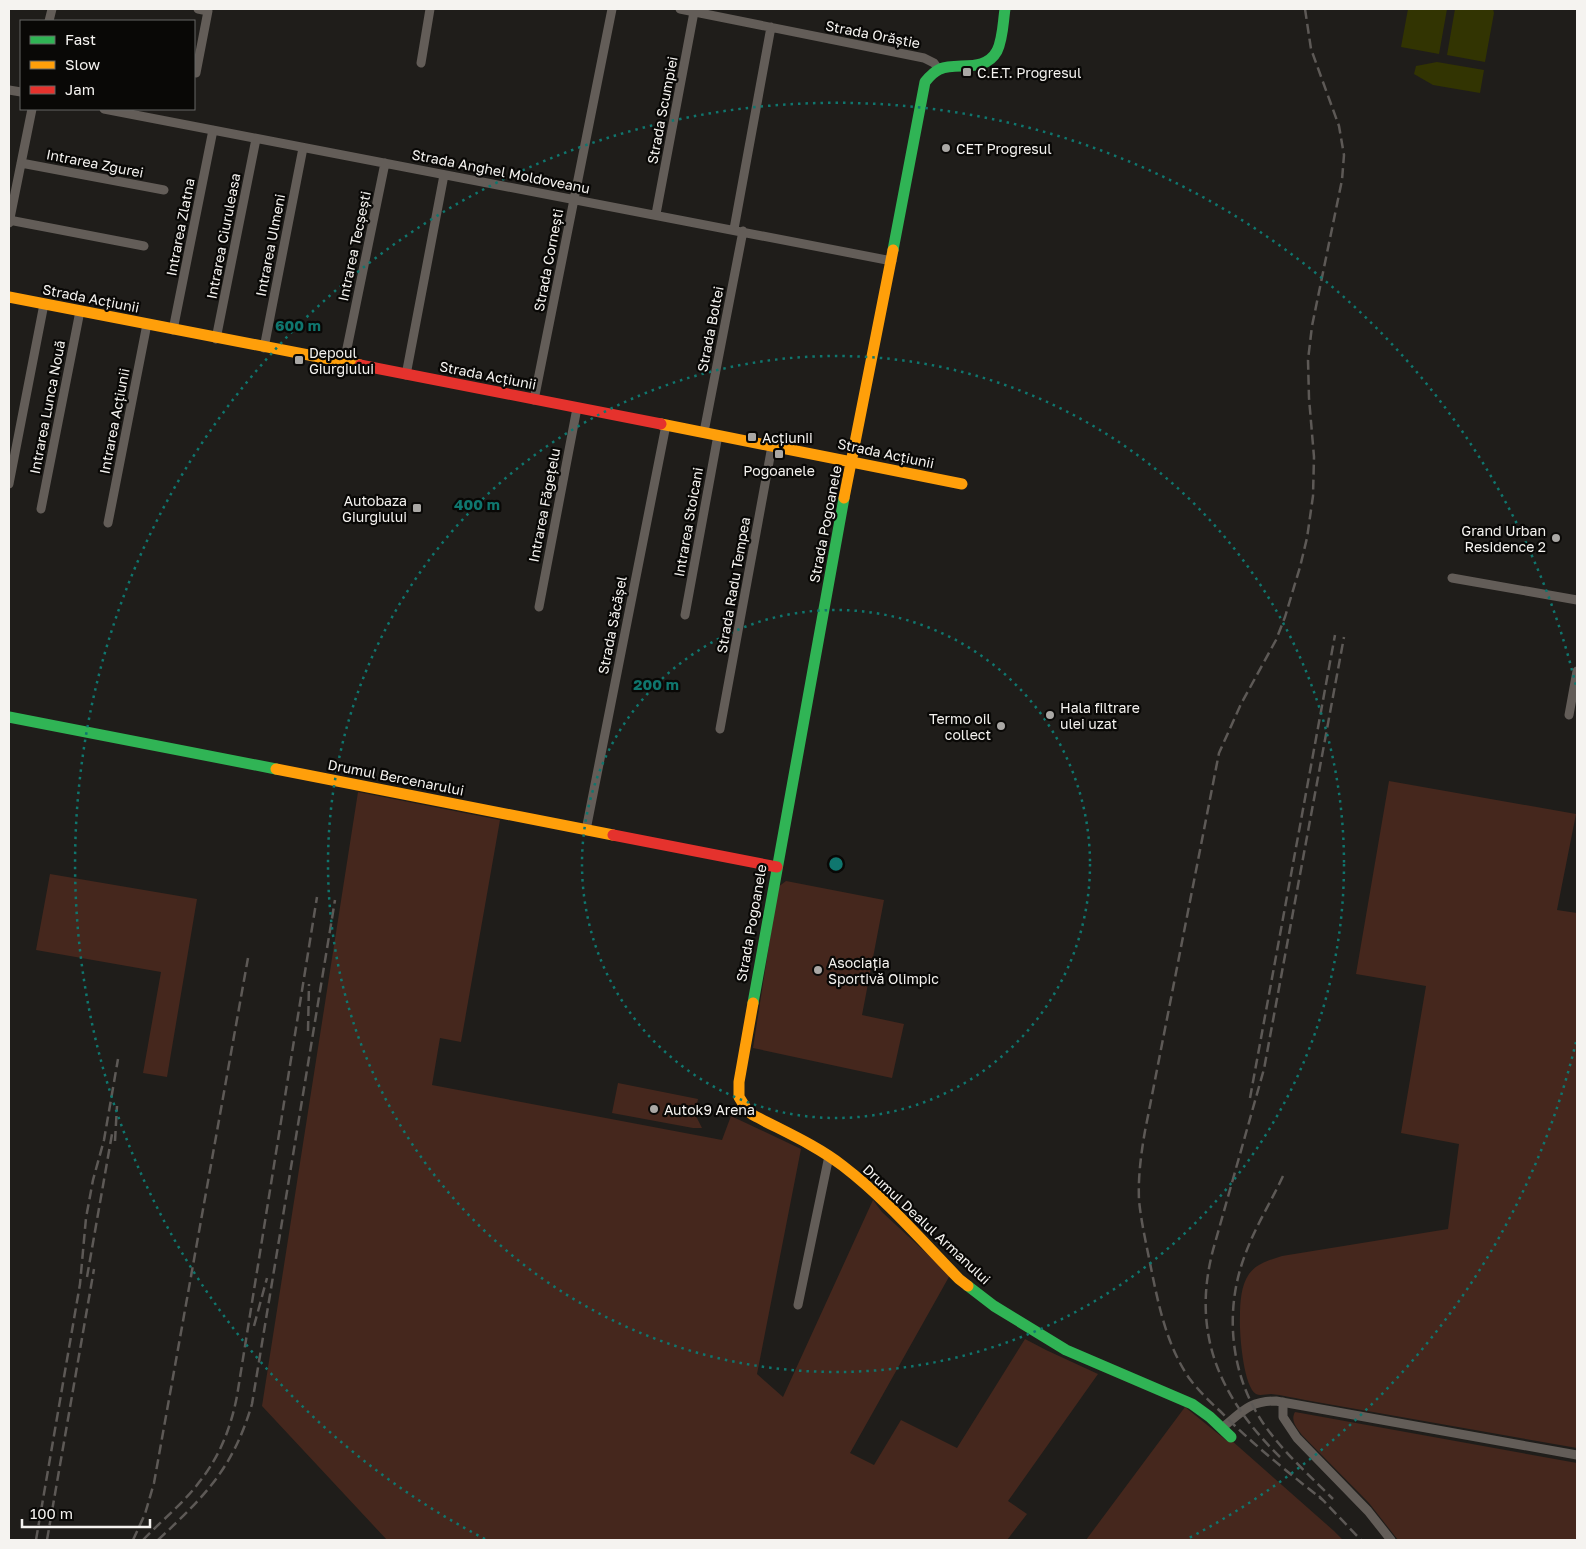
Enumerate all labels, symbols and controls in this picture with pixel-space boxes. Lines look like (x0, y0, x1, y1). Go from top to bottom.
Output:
street label: Strada Orăștie (824, 16, 922, 52)
legend (20, 20, 195, 110)
text: Fast (65, 30, 96, 48)
text: Slow (65, 55, 100, 73)
street label: Strada Scumpiei (643, 55, 681, 165)
place label: C.E.T. Progresul (977, 64, 1082, 81)
marker: C.E.T. Progresul (961, 66, 973, 78)
text: Jam (65, 80, 95, 98)
place label: CET Progresul (956, 140, 1052, 157)
marker: CET Progresul (940, 142, 952, 154)
street label: Intrarea Zgurei (45, 145, 145, 181)
street label: Strada Anghel Moldoveanu (411, 145, 591, 197)
street label: Intrarea Ciuruleasa (202, 172, 244, 300)
street label: Intrarea Zlatna (162, 177, 198, 277)
street label: Intrarea Tecșești (334, 189, 374, 303)
street label: Intrarea Ulmeni (252, 192, 288, 298)
street label: Strada Cornești (530, 207, 566, 313)
street label: Strada Acțiunii (41, 280, 141, 316)
street label: Strada Boltei (693, 285, 727, 373)
text: 600 m (275, 316, 321, 334)
street label: Intrarea Lunca Nouă (26, 339, 68, 475)
place label: Depoul Giurgiului (309, 344, 374, 377)
marker: Depoul Giurgiului (293, 354, 305, 366)
street label: Strada Acțiunii (438, 357, 538, 393)
street label: Intrarea Acțiunii (95, 367, 133, 475)
place label: Acțiunii (762, 429, 813, 446)
marker: Acțiunii (746, 431, 758, 443)
street label: Strada Acțiunii (836, 434, 936, 472)
street label: Intrarea Făgețelu (525, 446, 563, 564)
marker: Pogoanele (773, 448, 785, 460)
place label: Pogoanele (743, 462, 815, 479)
street label: Strada Pogoanele (805, 464, 845, 584)
street label: Intrarea Stoicani (670, 466, 706, 578)
place label: Autobaza Giurgiului (342, 492, 407, 525)
text: 400 m (454, 495, 500, 513)
marker: Autobaza Giurgiului (411, 502, 423, 514)
street label: Strada Radu Tempea (713, 516, 753, 654)
place label: Grand Urban Residence 2 (1461, 522, 1546, 555)
marker: Grand Urban Residence 2 (1550, 532, 1562, 544)
street label: Strada Săcășel (594, 574, 630, 676)
text: 200 m (633, 675, 679, 693)
place label: Hala filtrare ulei uzat (1060, 699, 1140, 732)
marker: Hala filtrare ulei uzat (1044, 709, 1056, 721)
place label: Termo oil collect (929, 710, 991, 743)
marker: Termo oil collect (995, 720, 1007, 732)
street label: Drumul Bercenarului (327, 755, 465, 799)
centre of rings (827, 855, 845, 873)
street label: Strada Pogoanele (732, 863, 770, 983)
place label: Asociația Sportivă Olimpic (828, 954, 939, 987)
marker: Asociația Sportivă Olimpic (812, 964, 824, 976)
place label: Autok9 Arena (664, 1101, 755, 1118)
marker: Autok9 Arena (648, 1103, 660, 1115)
street label: Drumul Dealul Armanului (860, 1160, 994, 1288)
scale bar (22, 1496, 150, 1528)
text: 100 m (30, 1504, 73, 1522)

